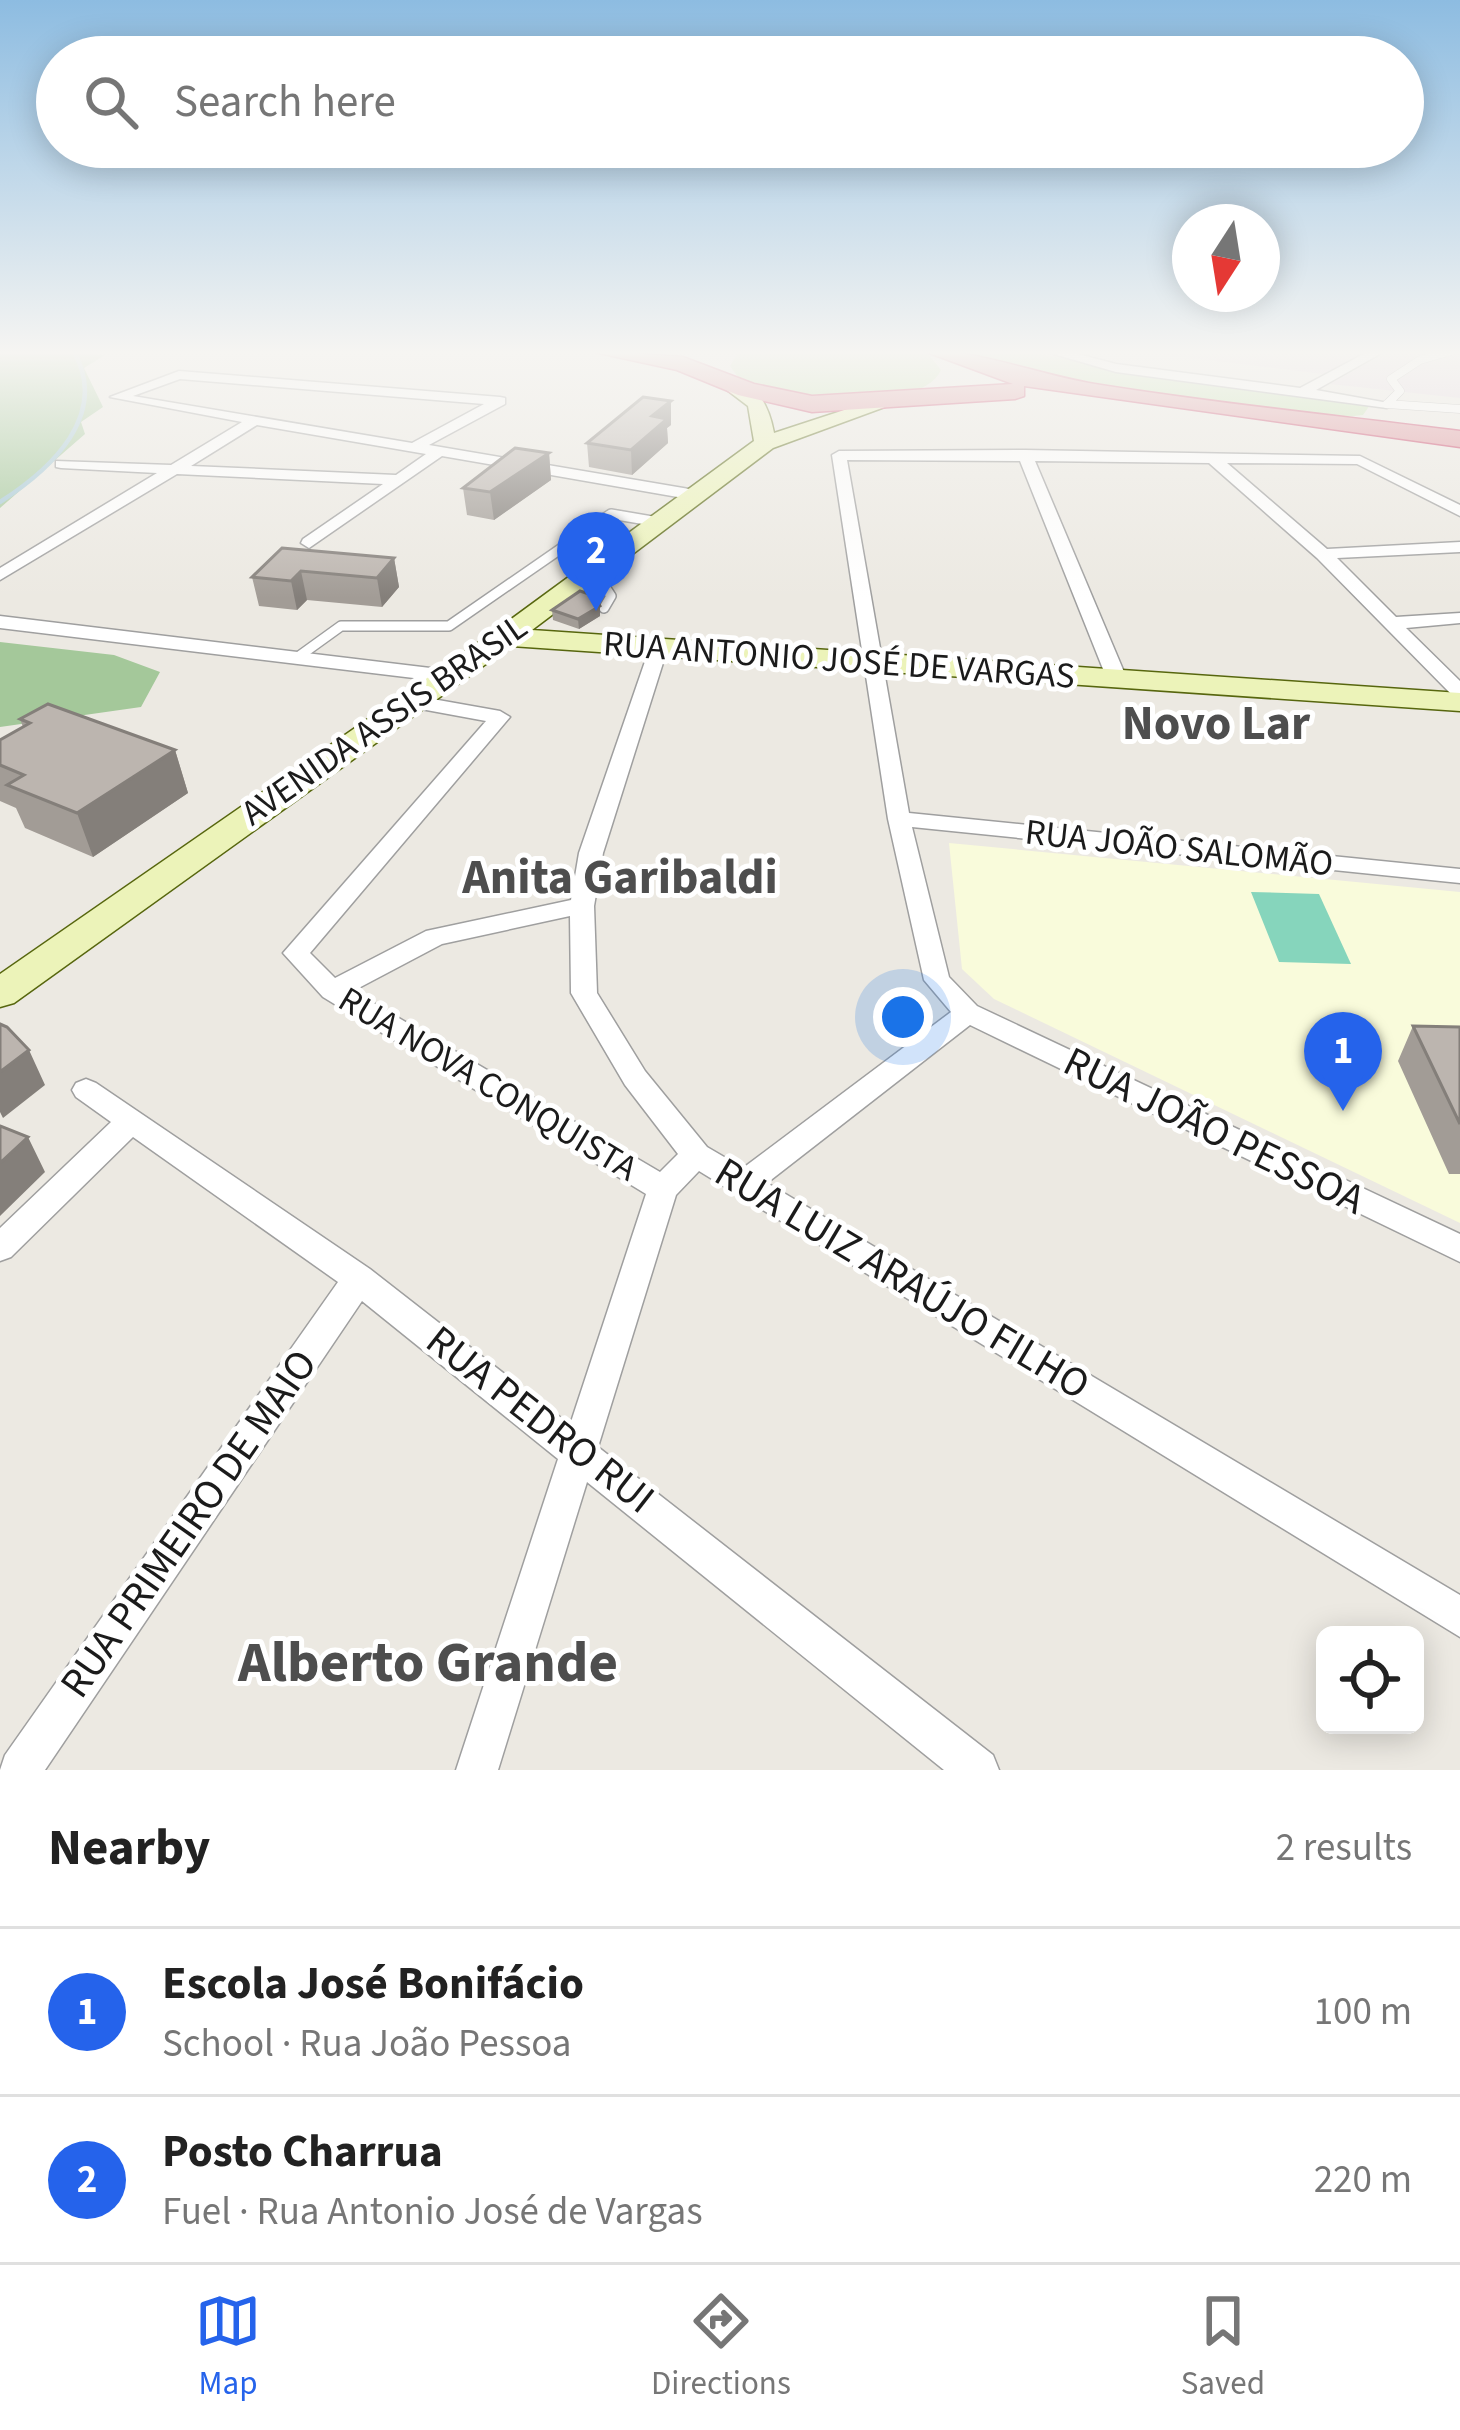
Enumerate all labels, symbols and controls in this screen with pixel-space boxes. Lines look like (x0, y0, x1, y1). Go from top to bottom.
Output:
search box (36, 36, 1424, 168)
icon: search (78, 69, 144, 135)
text: Search here (174, 70, 396, 134)
north arrow (1172, 204, 1280, 312)
pin: 2 (557, 512, 635, 611)
street label: AVENIDA ASSIS BRASIL (231, 602, 537, 838)
street label: RUA ANTONIO JOSÉ DE VARGAS (601, 618, 1077, 702)
district label: Novo Lar (1122, 690, 1311, 758)
street label: RUA JOÃO SALOMÃO (1022, 806, 1336, 890)
district label: Anita Garibaldi (461, 844, 778, 912)
street label: RUA NOVA CONQUISTA (329, 974, 648, 1194)
your location (873, 987, 933, 1047)
pin: 1 (1304, 1012, 1382, 1111)
street label: RUA JOÃO PESSOA (1053, 1032, 1375, 1230)
street label: RUA LUIZ ARAÚJO FILHO (703, 1143, 1101, 1415)
street label: RUA PEDRO RUI (413, 1312, 667, 1528)
street label: RUA PRIMEIRO DE MAIO (46, 1338, 332, 1710)
district label: Alberto Grande (237, 1623, 618, 1704)
map controls (1316, 1626, 1424, 1734)
button: locate (1316, 1626, 1424, 1734)
text: Nearby (48, 1812, 210, 1884)
text: 2 results (1276, 1820, 1412, 1876)
text: Escola José Bonifácio (162, 1952, 584, 2016)
text: 1 (77, 1984, 97, 2040)
text: 100 m (1314, 1984, 1412, 2040)
text: School · Rua João Pessoa (162, 2016, 572, 2072)
text: Posto Charrua (162, 2120, 443, 2184)
text: 2 (77, 2152, 97, 2208)
text: 220 m (1314, 2152, 1412, 2208)
text: Fuel · Rua Antonio José de Vargas (162, 2184, 703, 2240)
tab: Map (195, 2288, 261, 2407)
tab: Directions (651, 2288, 791, 2407)
tab: Saved (1181, 2288, 1265, 2407)

